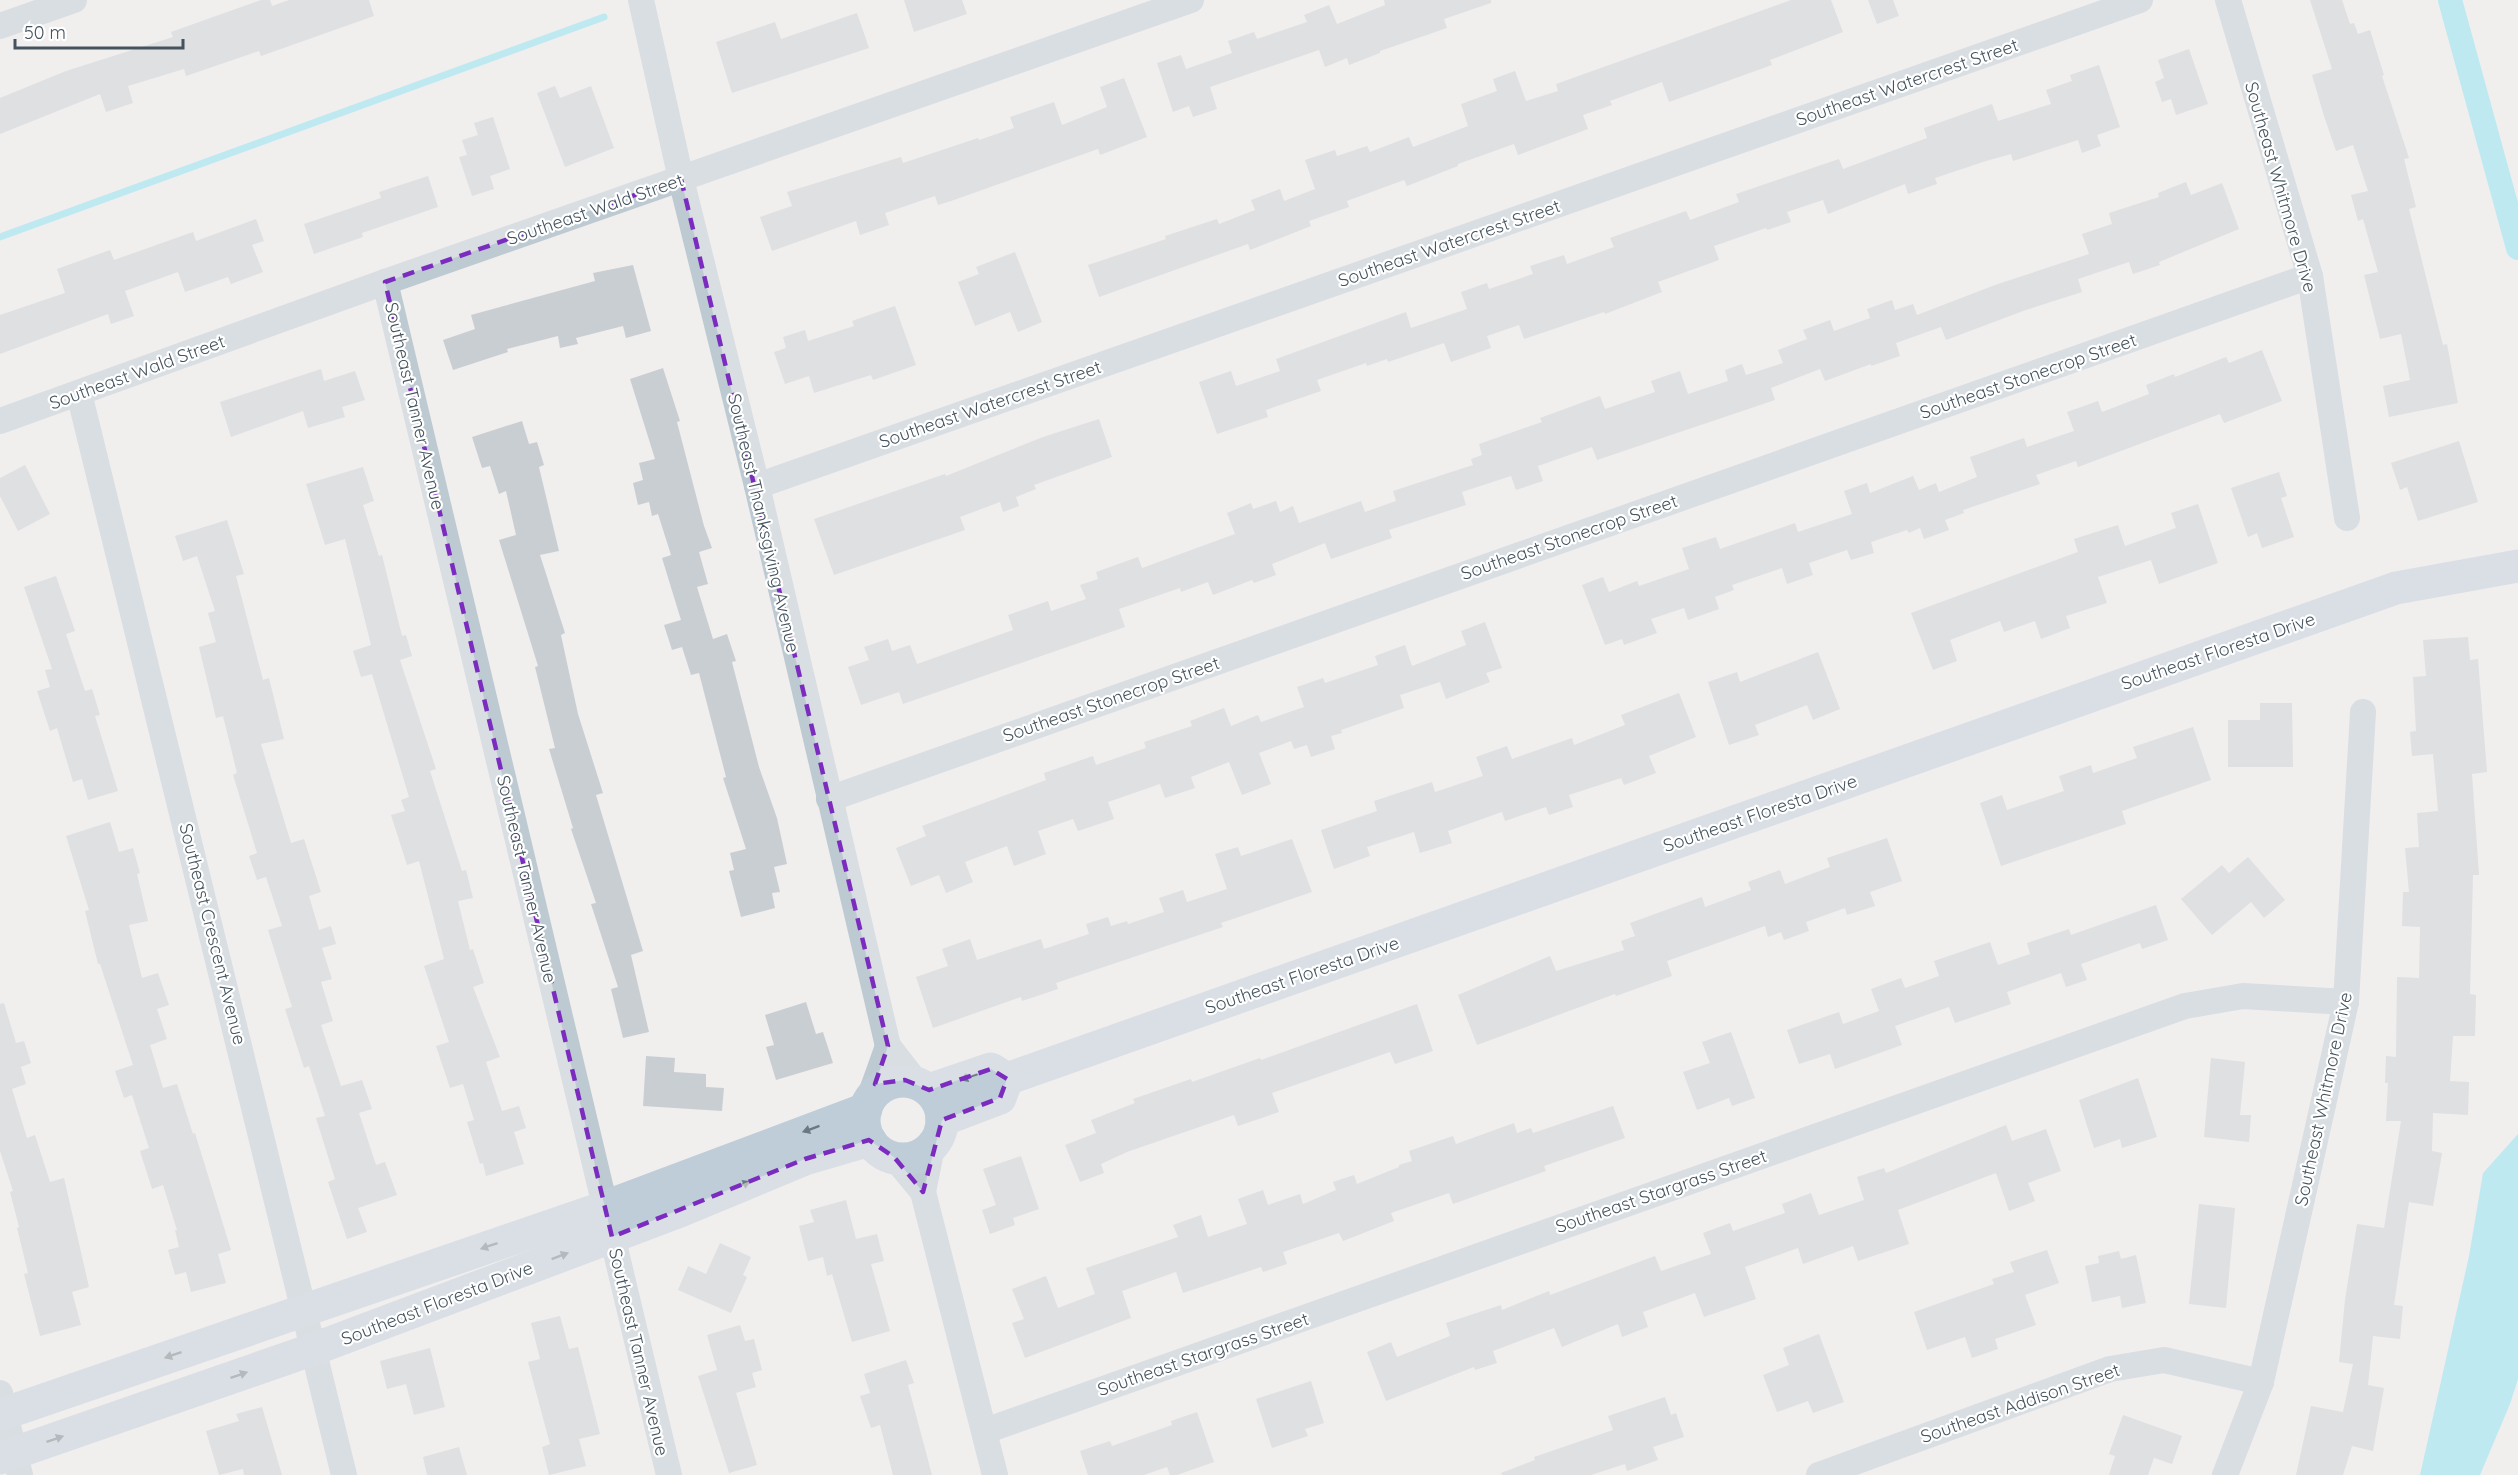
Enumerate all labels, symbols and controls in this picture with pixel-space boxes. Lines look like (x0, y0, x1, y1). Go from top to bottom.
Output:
scale bar (15, 12, 183, 50)
text: 50 m (24, 21, 66, 44)
street label: Southeast Watercrest Street (1793, 33, 2021, 131)
street label: Southeast Whitmore Drive (2240, 79, 2322, 295)
street label: Southeast Wald Street (504, 168, 686, 250)
street label: Southeast Watercrest Street (1335, 194, 1563, 292)
street label: Southeast Tanner Avenue (380, 300, 450, 512)
street label: Southeast Stonecrop Street (1917, 328, 2139, 424)
street label: Southeast Wald Street (46, 330, 228, 414)
street label: Southeast Watercrest Street (876, 355, 1104, 453)
street label: Southeast Thanksgiving Avenue (723, 391, 805, 655)
street label: Southeast Stonecrop Street (1458, 489, 1680, 585)
street label: Southeast Floresta Drive (2118, 607, 2318, 695)
street label: Southeast Stonecrop Street (1000, 651, 1222, 747)
street label: Southeast Floresta Drive (1660, 769, 1860, 857)
street label: Southeast Tanner Avenue (492, 773, 562, 985)
street label: Southeast Crescent Avenue (174, 821, 252, 1047)
street label: Southeast Floresta Drive (1202, 931, 1402, 1019)
street label: Southeast Whitmore Drive (2289, 990, 2357, 1208)
one-way arrow (960, 1072, 978, 1082)
one-way arrow (802, 1125, 820, 1135)
street label: Southeast Stargrass Street (1552, 1144, 1770, 1238)
one-way arrow (733, 1180, 751, 1189)
one-way arrow (480, 1241, 498, 1251)
street label: Southeast Tanner Avenue (604, 1246, 674, 1458)
one-way arrow (551, 1251, 569, 1261)
street label: Southeast Floresta Drive (338, 1256, 536, 1350)
street label: Southeast Stargrass Street (1094, 1307, 1312, 1401)
one-way arrow (164, 1350, 182, 1360)
street label: Southeast Addison Street (1917, 1358, 2123, 1448)
one-way arrow (231, 1369, 249, 1379)
one-way arrow (46, 1433, 64, 1443)

